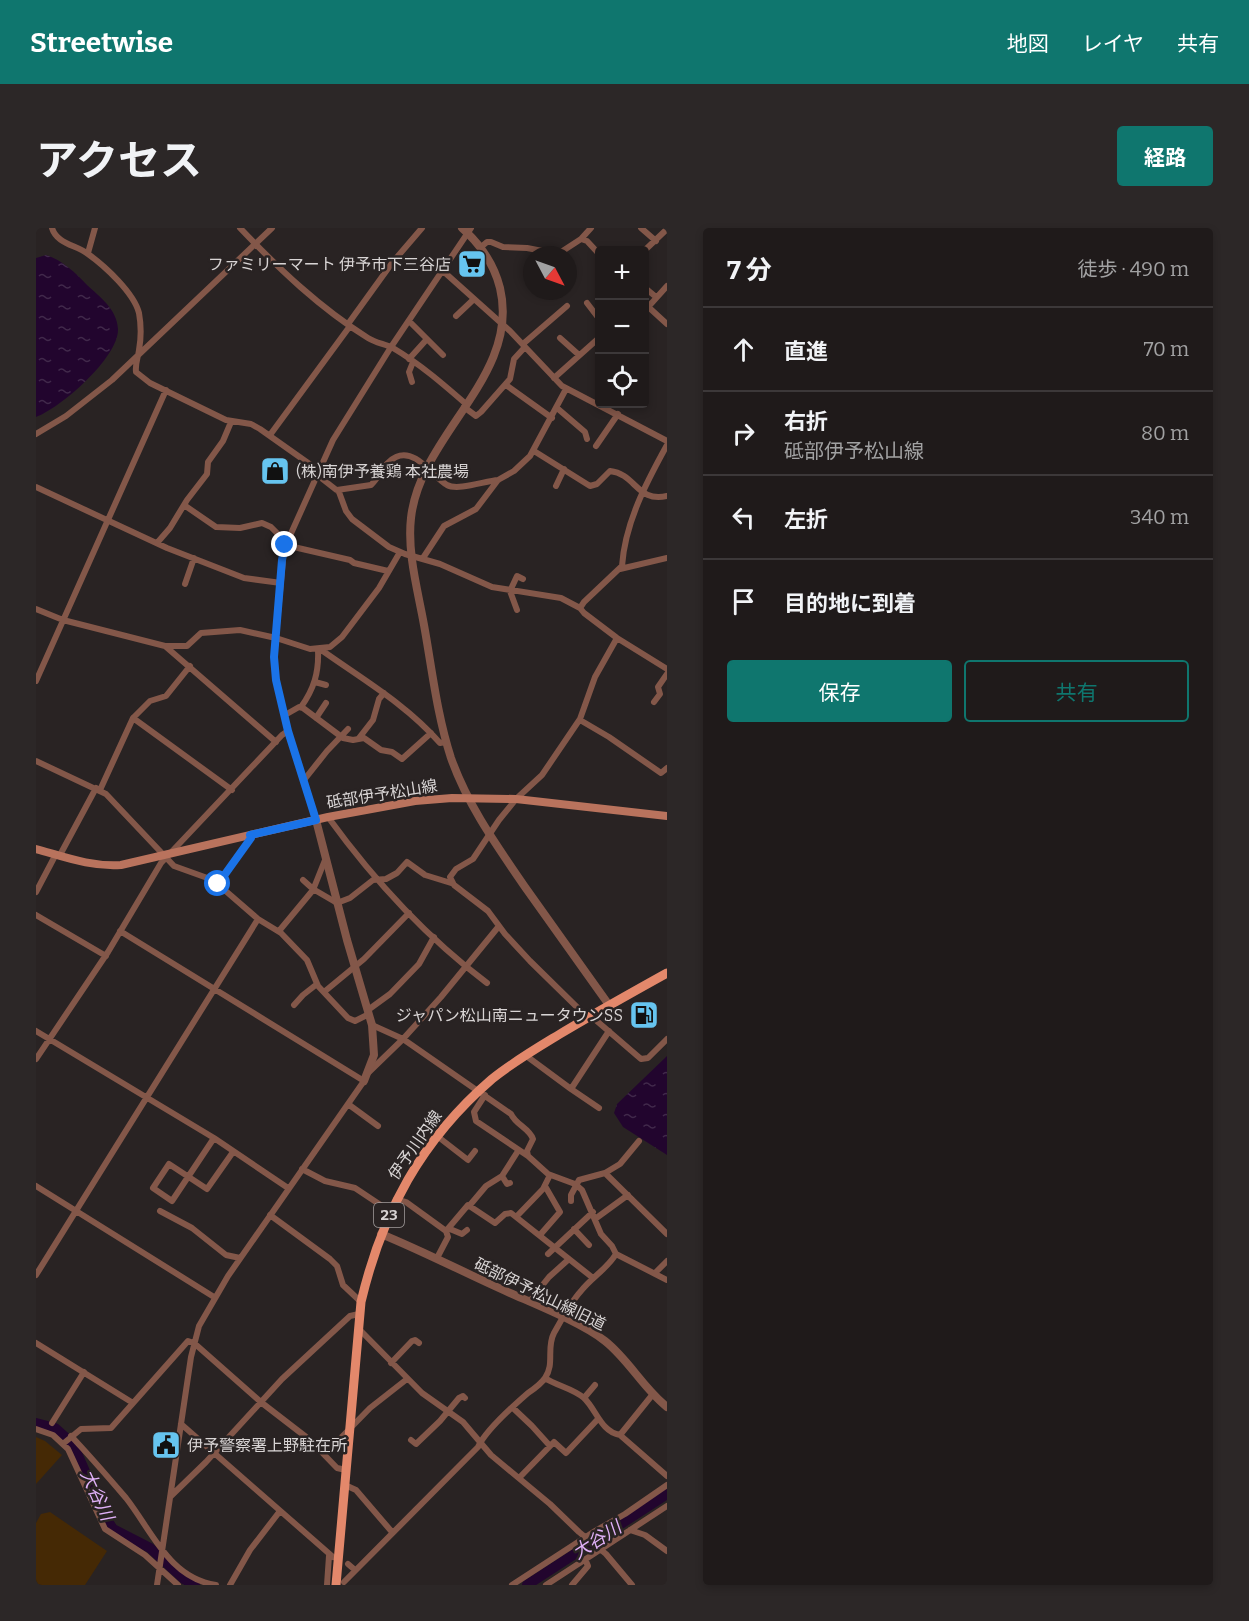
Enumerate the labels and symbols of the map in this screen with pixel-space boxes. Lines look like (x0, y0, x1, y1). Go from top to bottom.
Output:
north arrow (523, 246, 577, 300)
supermarket icon: ファミリーマート 伊予市下三谷店 (456, 248, 488, 280)
place label: ファミリーマート 伊予市下三谷店 (208, 255, 451, 274)
shop icon: (株)南伊予養鶏 本社農場 (259, 455, 291, 487)
place label: (株)南伊予養鶏 本社農場 (296, 462, 469, 481)
route end (271, 531, 297, 557)
street label: 砥部伊予松山線 (325, 776, 439, 812)
route start (204, 870, 230, 896)
fuel station icon: ジャパン松山南ニュータウンSS (628, 999, 660, 1031)
place label: ジャパン松山南ニュータウンSS (396, 1006, 623, 1025)
street label: 伊予川内線 (384, 1107, 446, 1183)
road number: 23 (374, 1203, 404, 1227)
street label: 砥部伊予松山線旧道 (471, 1254, 609, 1334)
public building icon: 伊予警察署上野駐在所 (150, 1429, 182, 1461)
place label: 伊予警察署上野駐在所 (187, 1436, 347, 1455)
water label: 大谷川 (76, 1466, 119, 1526)
water label: 大谷川 (568, 1515, 627, 1564)

